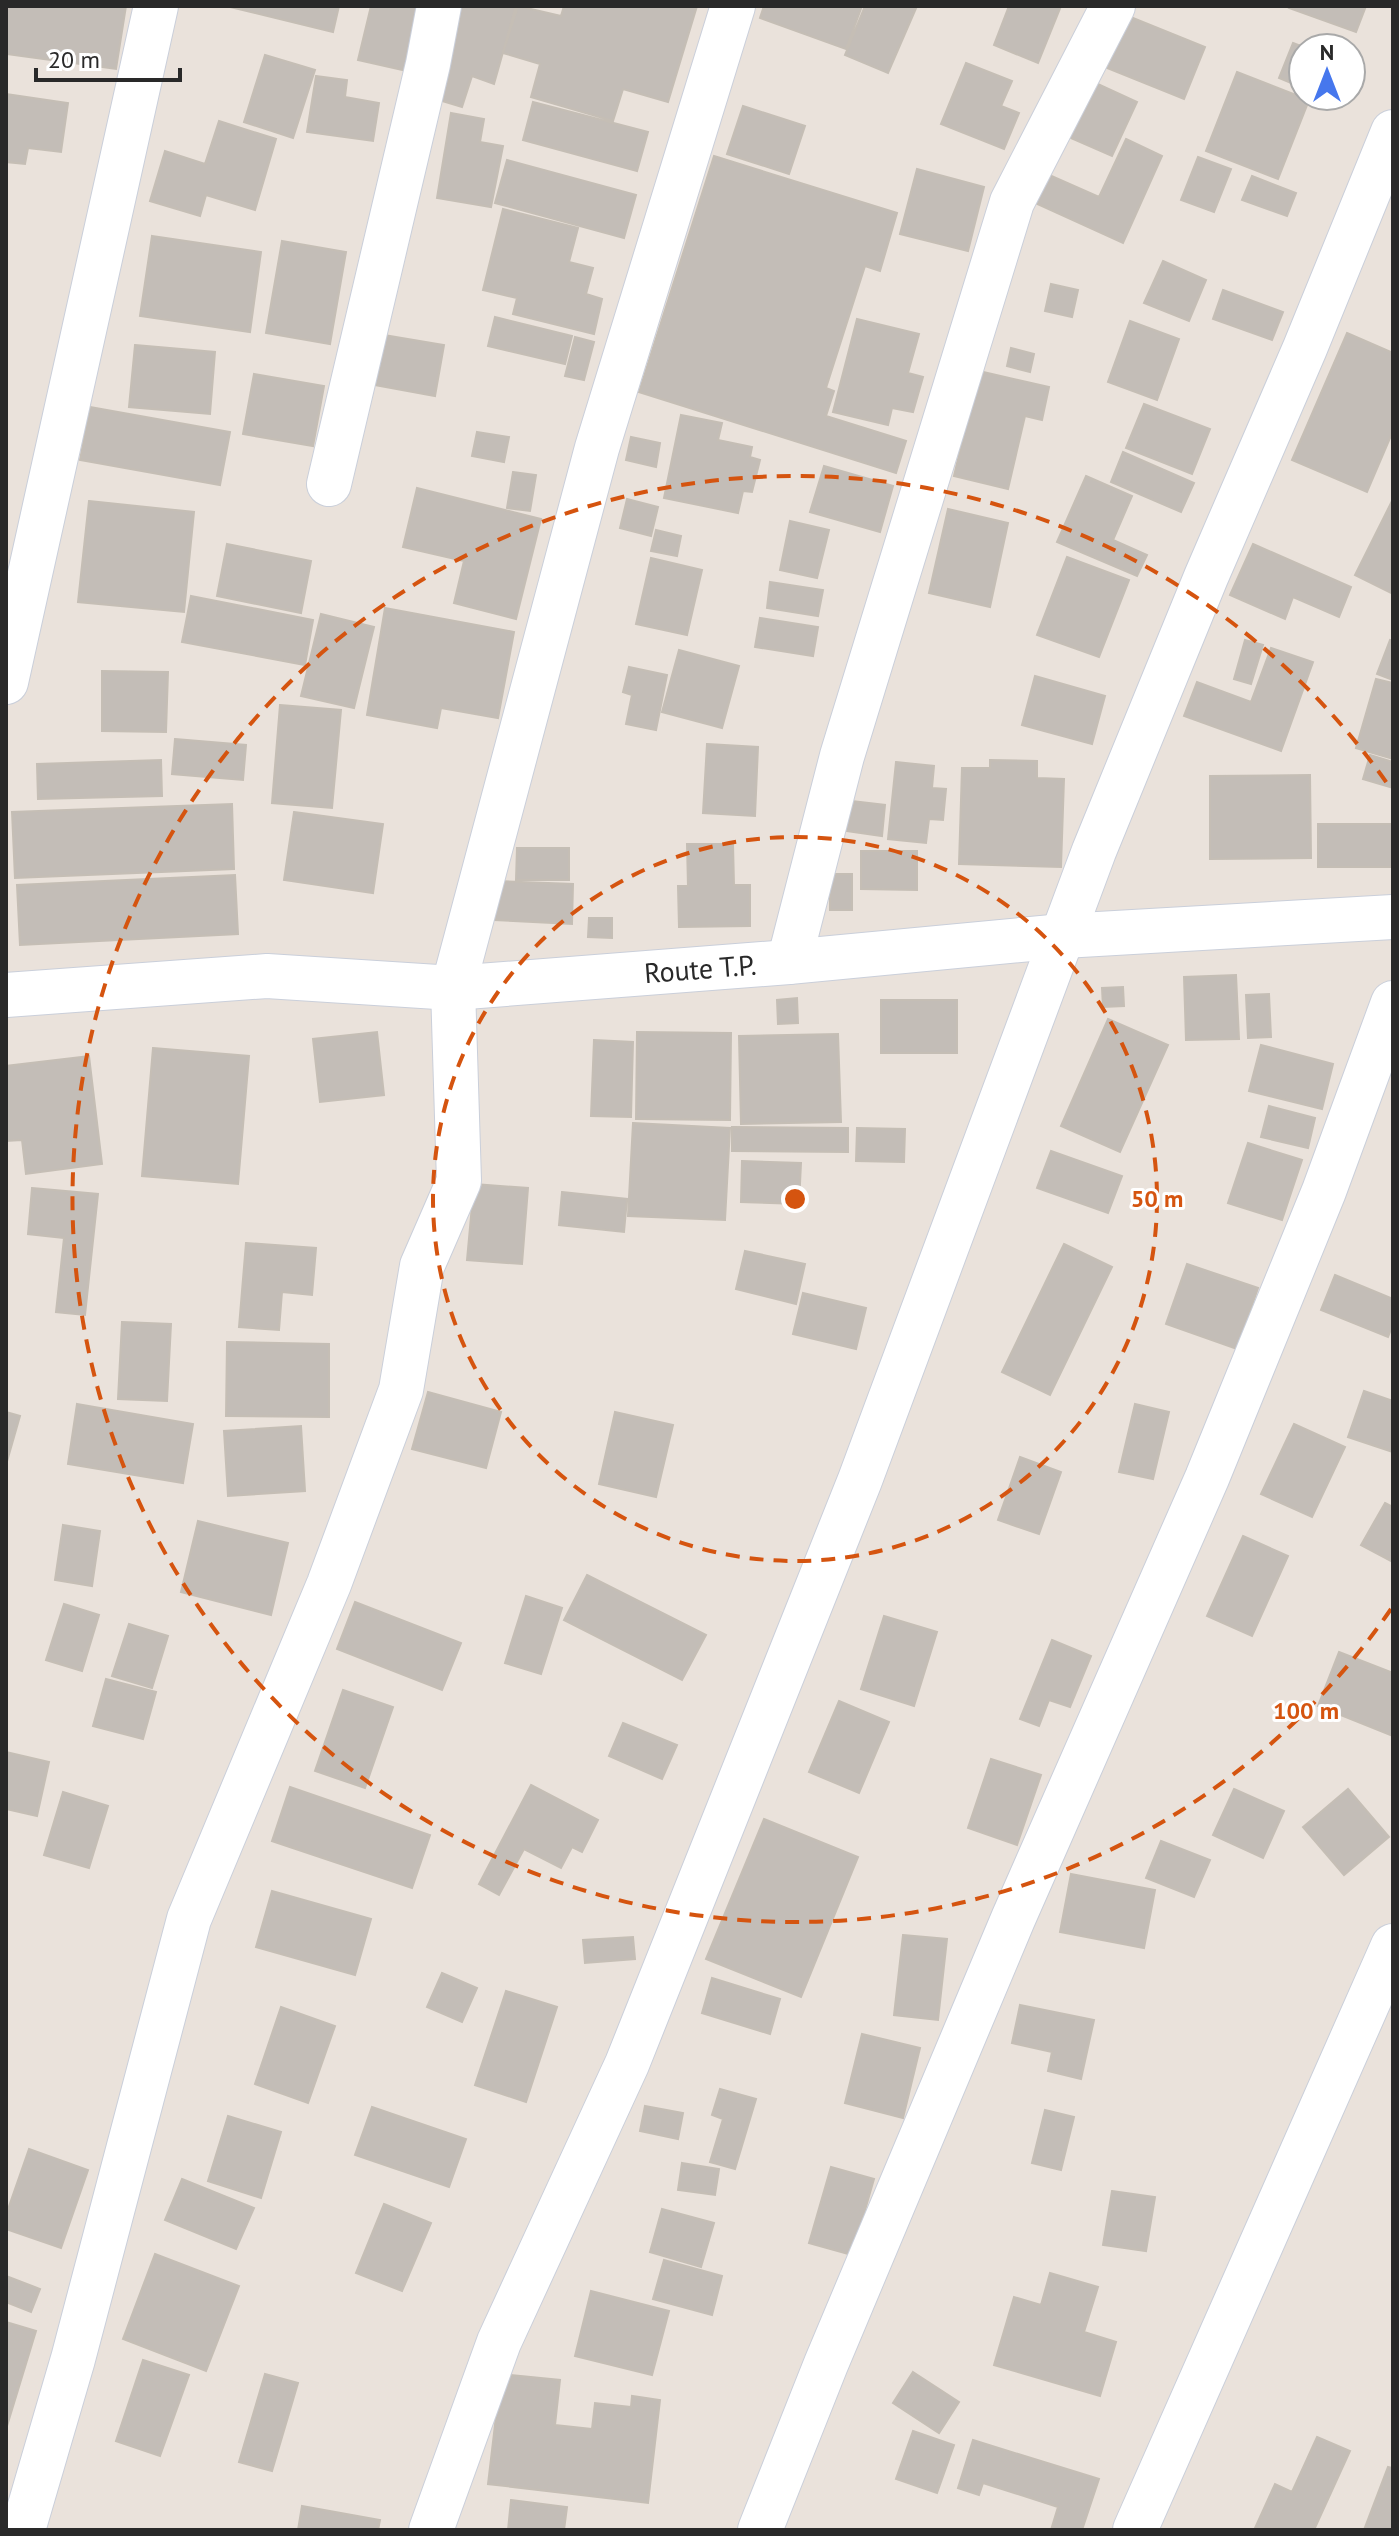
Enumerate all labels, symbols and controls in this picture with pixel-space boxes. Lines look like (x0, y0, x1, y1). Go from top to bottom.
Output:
scale bar (36, 32, 180, 82)
north arrow (1287, 32, 1367, 112)
text: N (1320, 38, 1334, 66)
text: 20 m (48, 44, 100, 75)
street label: Route T.P. (643, 946, 757, 991)
text: 50 m (1131, 1183, 1183, 1214)
centre of rings (781, 1185, 809, 1213)
text: 100 m (1273, 1695, 1339, 1726)

